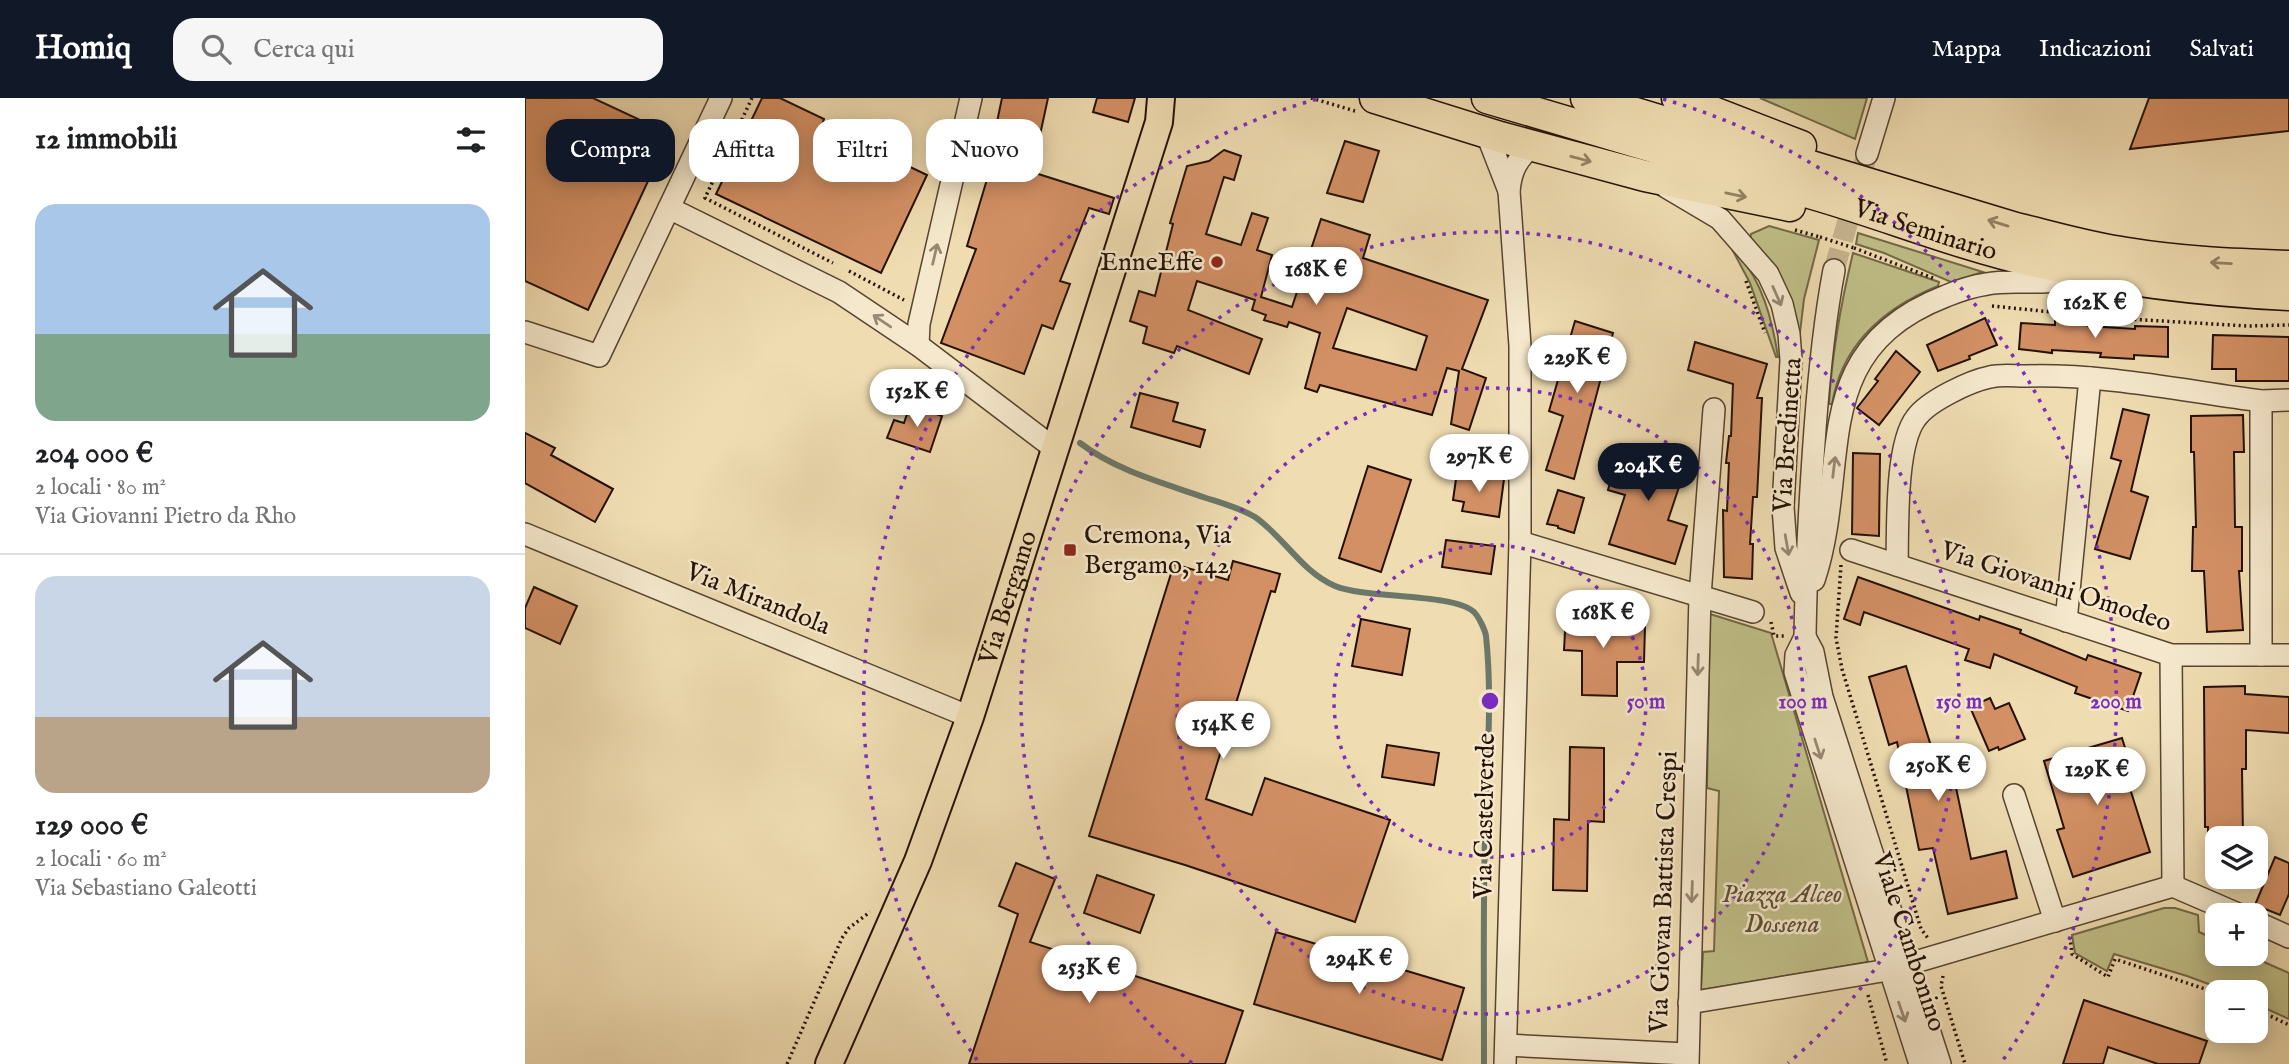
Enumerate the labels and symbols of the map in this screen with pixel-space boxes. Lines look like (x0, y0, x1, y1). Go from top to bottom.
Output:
one-way arrow (1570, 153, 1592, 166)
one-way arrow (1724, 189, 1747, 203)
street label: Via Seminario (1849, 191, 2001, 268)
one-way arrow (1987, 215, 2009, 228)
one-way arrow (929, 243, 942, 266)
place label: EnneEffe (1100, 246, 1203, 279)
pin: 168K € (1259, 248, 1373, 307)
marker: EnneEffe (1209, 254, 1225, 270)
one-way arrow (2210, 256, 2233, 269)
pin: 162K € (2038, 280, 2152, 340)
one-way arrow (1772, 285, 1785, 306)
one-way arrow (873, 314, 892, 328)
pin: 229K € (1520, 336, 1634, 395)
street label: Via Bredinetta (1766, 356, 1810, 515)
pin: 152K € (860, 370, 974, 429)
pin: 297K € (1422, 434, 1536, 494)
pin: 204K € (1591, 444, 1705, 503)
one-way arrow (1827, 456, 1840, 478)
place label: Cremona, Via Bergamo, 142 (1084, 519, 1232, 582)
street label: Via Bergamo (971, 526, 1045, 670)
one-way arrow (1780, 533, 1794, 556)
street label: Via Giovanni Omodeo (1936, 534, 2175, 640)
marker: Cremona, Via Bergamo, 142 (1062, 542, 1078, 558)
street label: Via Mirandola (680, 555, 836, 643)
pin: 168K € (1546, 590, 1660, 650)
one-way arrow (1692, 653, 1705, 676)
centre of rings (1478, 689, 1502, 713)
text: 50 m (1627, 689, 1666, 716)
text: 100 m (1778, 689, 1828, 716)
text: 150 m (1936, 689, 1983, 716)
text: 200 m (2090, 689, 2142, 716)
pin: 154K € (1166, 702, 1280, 761)
street label: Via Castelverde (1467, 733, 1503, 900)
one-way arrow (1813, 737, 1825, 759)
pin: 250K € (1881, 744, 1995, 803)
pin: 129K € (2040, 748, 2154, 807)
street label: Via Giovan Battista Crespi (1643, 750, 1685, 1035)
street label: Viale Cambonino (1864, 847, 1953, 1036)
park label: Piazza Alceo Dossena (1722, 878, 1842, 941)
one-way arrow (1685, 880, 1699, 903)
pin: 294K € (1302, 936, 1416, 996)
pin: 253K € (1032, 946, 1146, 1005)
one-way arrow (1897, 1001, 1909, 1023)

